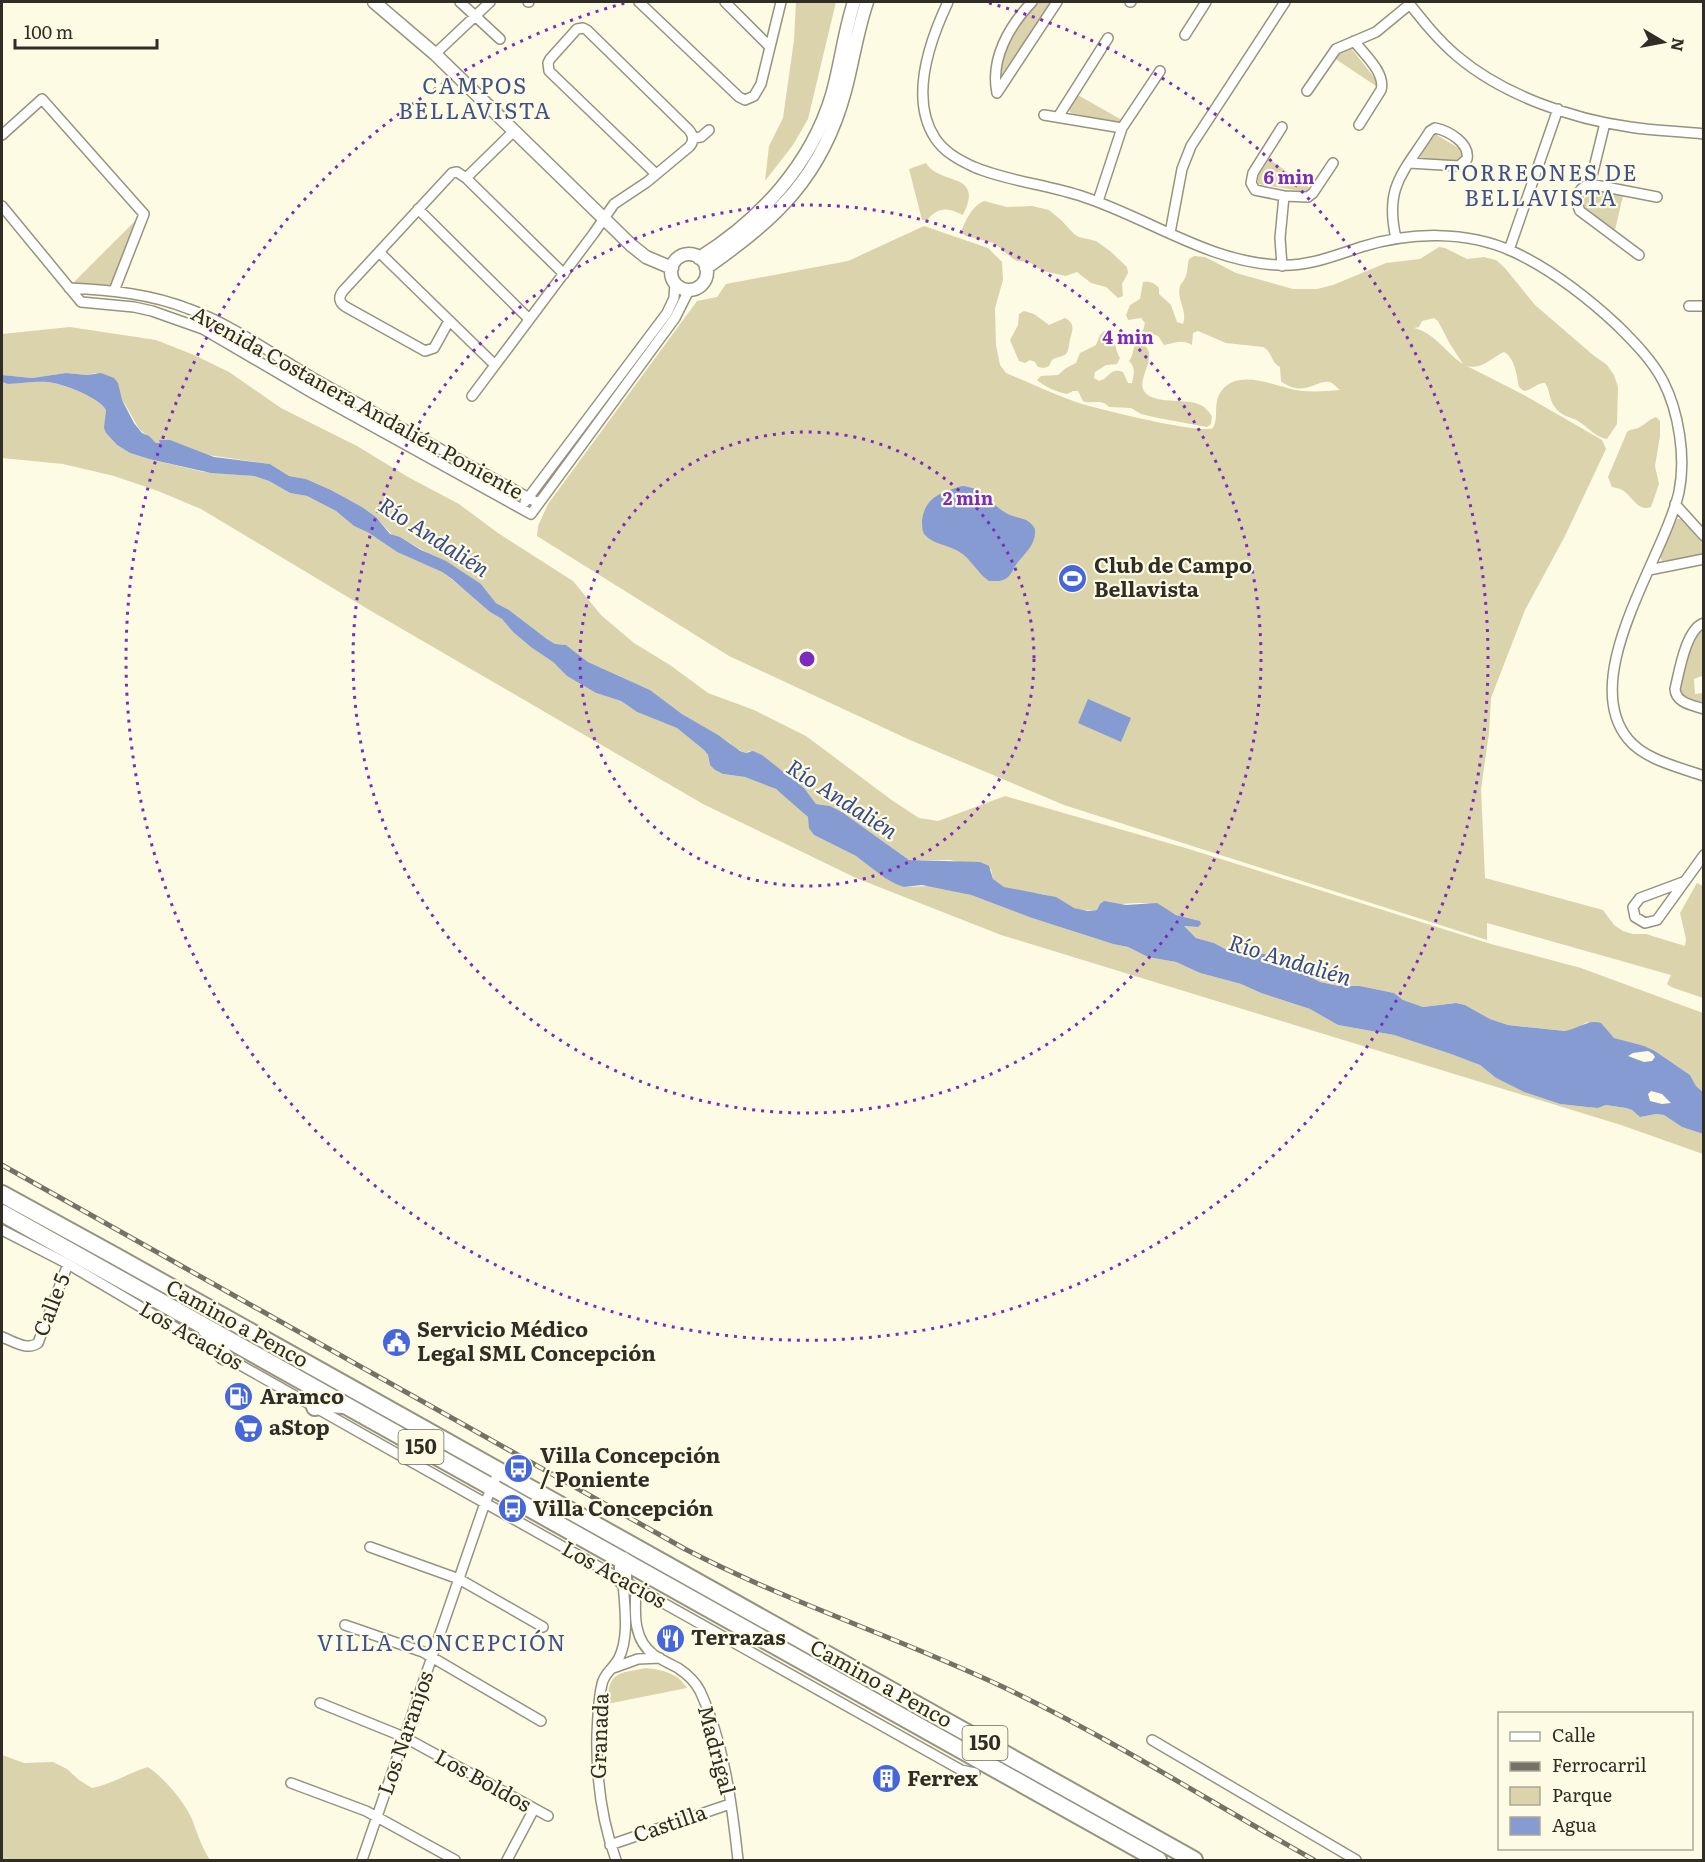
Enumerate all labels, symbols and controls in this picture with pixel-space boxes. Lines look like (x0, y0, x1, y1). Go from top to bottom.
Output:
scale bar (15, 12, 158, 50)
north arrow (1633, 12, 1693, 72)
text: 100 m (24, 18, 73, 45)
text: N (1666, 36, 1692, 53)
district label: CAMPOS BELLAVISTA (398, 68, 552, 126)
district label: TORREONES DE BELLAVISTA (1444, 155, 1638, 213)
text: 6 min (1263, 163, 1315, 190)
street label: Avenida Costanera Andalién Poniente (187, 296, 530, 505)
text: 4 min (1102, 323, 1154, 350)
text: 2 min (943, 484, 994, 511)
water label: Río Andalién (373, 487, 497, 584)
place label: Club de Campo Bellavista (1094, 548, 1252, 603)
sports icon: Club de Campo Bellavista (1057, 562, 1089, 594)
centre of rings (797, 649, 817, 669)
water label: Río Andalién (781, 749, 905, 846)
water label: Río Andalién (1225, 924, 1356, 993)
street label: Calle 5 (23, 1268, 76, 1340)
street label: Camino a Penco (161, 1270, 315, 1374)
street label: Los Acacios (135, 1292, 250, 1376)
place label: Servicio Médico Legal SML Concepción (417, 1312, 656, 1367)
public building icon: Servicio Médico Legal SML Concepción (380, 1326, 412, 1358)
place label: Aramco (260, 1379, 344, 1410)
fuel station icon: Aramco (223, 1381, 255, 1413)
place label: aStop (269, 1410, 330, 1441)
supermarket icon: aStop (232, 1412, 264, 1444)
road number: 150 (398, 1430, 444, 1464)
place label: Villa Concepción / Poniente (540, 1438, 721, 1493)
bus stop icon: Villa Concepción / Poniente (503, 1452, 535, 1484)
place label: Villa Concepción (533, 1491, 714, 1522)
bus stop icon: Villa Concepción (496, 1493, 528, 1525)
street label: Los Acacios (557, 1531, 673, 1614)
place label: Terrazas (691, 1620, 786, 1651)
restaurant icon: Terrazas (654, 1622, 686, 1654)
district label: VILLA CONCEPCIÓN (317, 1625, 567, 1658)
street label: Camino a Penco (805, 1630, 959, 1734)
street label: Los Naranjos (368, 1666, 439, 1798)
street label: Granada (581, 1692, 615, 1779)
street label: Madrigal (692, 1701, 745, 1797)
legend (1498, 1712, 1693, 1850)
text: Calle (1552, 1721, 1595, 1748)
road number: 150 (962, 1726, 1008, 1760)
street label: Los Boldos (430, 1740, 538, 1818)
text: Ferrocarril (1552, 1751, 1646, 1778)
place label: Ferrex (907, 1761, 978, 1792)
building icon: Ferrex (870, 1763, 902, 1795)
text: Parque (1552, 1781, 1612, 1808)
street label: Castilla (628, 1794, 711, 1849)
text: Agua (1552, 1811, 1597, 1838)

